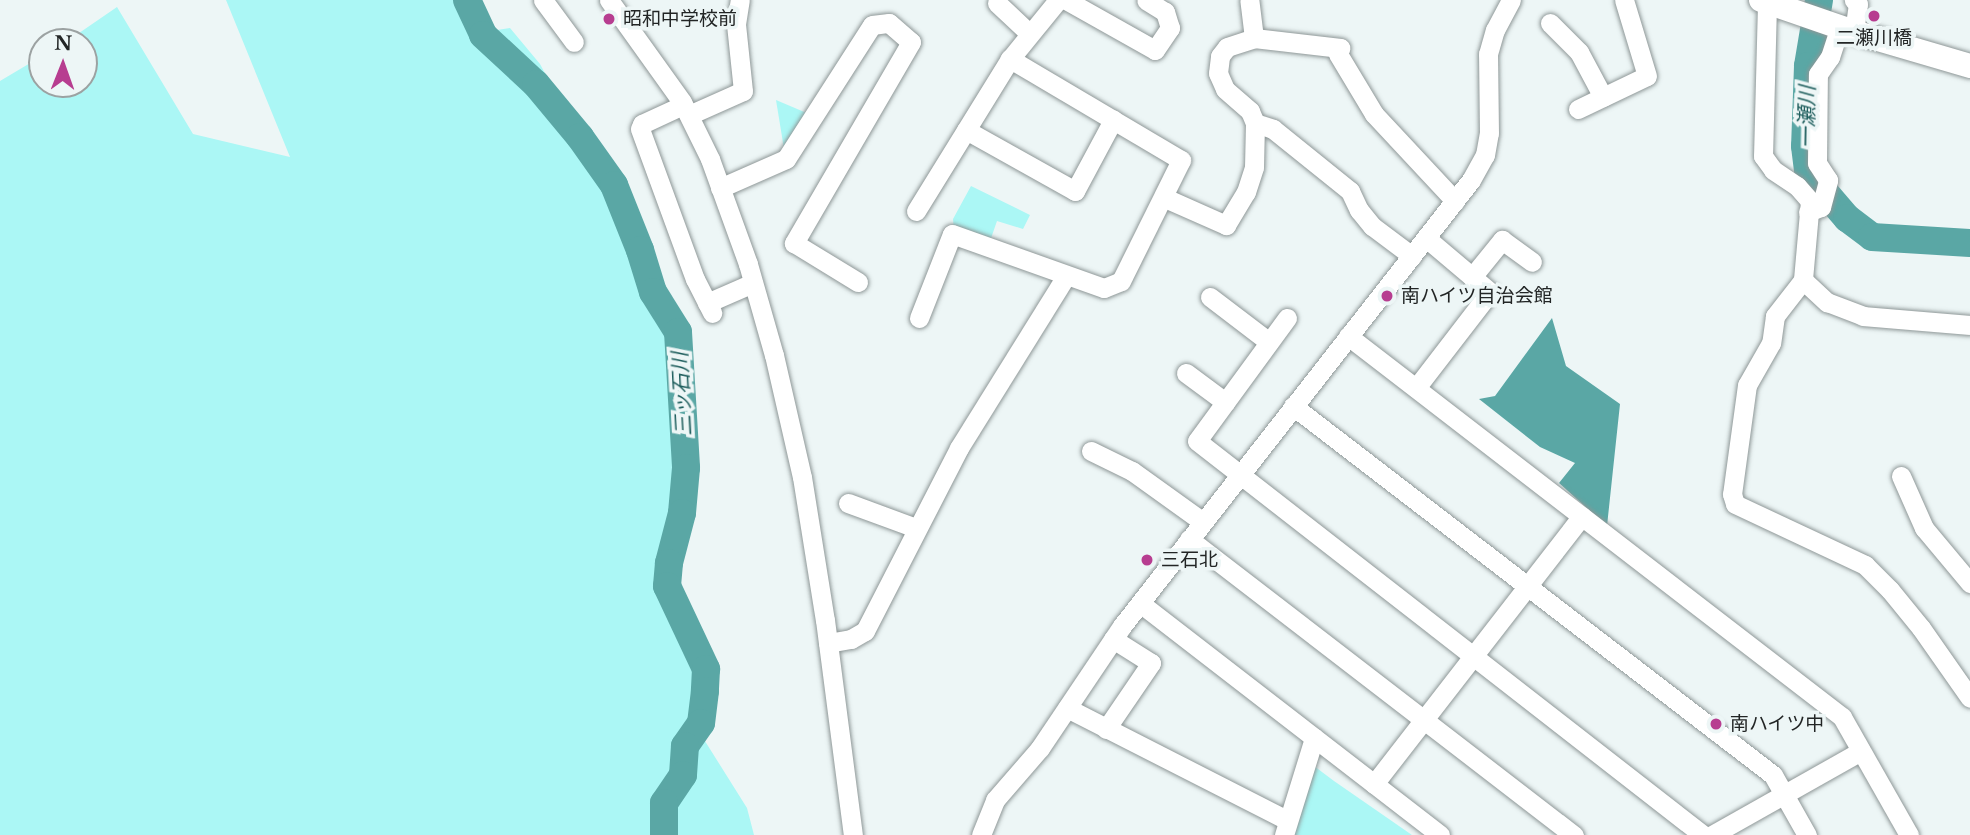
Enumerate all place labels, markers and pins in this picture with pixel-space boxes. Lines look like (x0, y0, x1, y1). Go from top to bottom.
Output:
place label: 昭和中学校前 (623, 8, 737, 30)
marker: 二瀬川橋 (1866, 8, 1882, 24)
marker: 昭和中学校前 (601, 11, 617, 27)
place label: 二瀬川橋 (1836, 27, 1912, 49)
place label: 南ハイツ自治会館 (1401, 285, 1553, 307)
marker: 南ハイツ自治会館 (1379, 288, 1395, 304)
place label: 三石北 (1161, 549, 1218, 571)
marker: 三石北 (1139, 552, 1155, 568)
place label: 南ハイツ中 (1730, 713, 1825, 735)
marker: 南ハイツ中 (1708, 716, 1724, 732)

